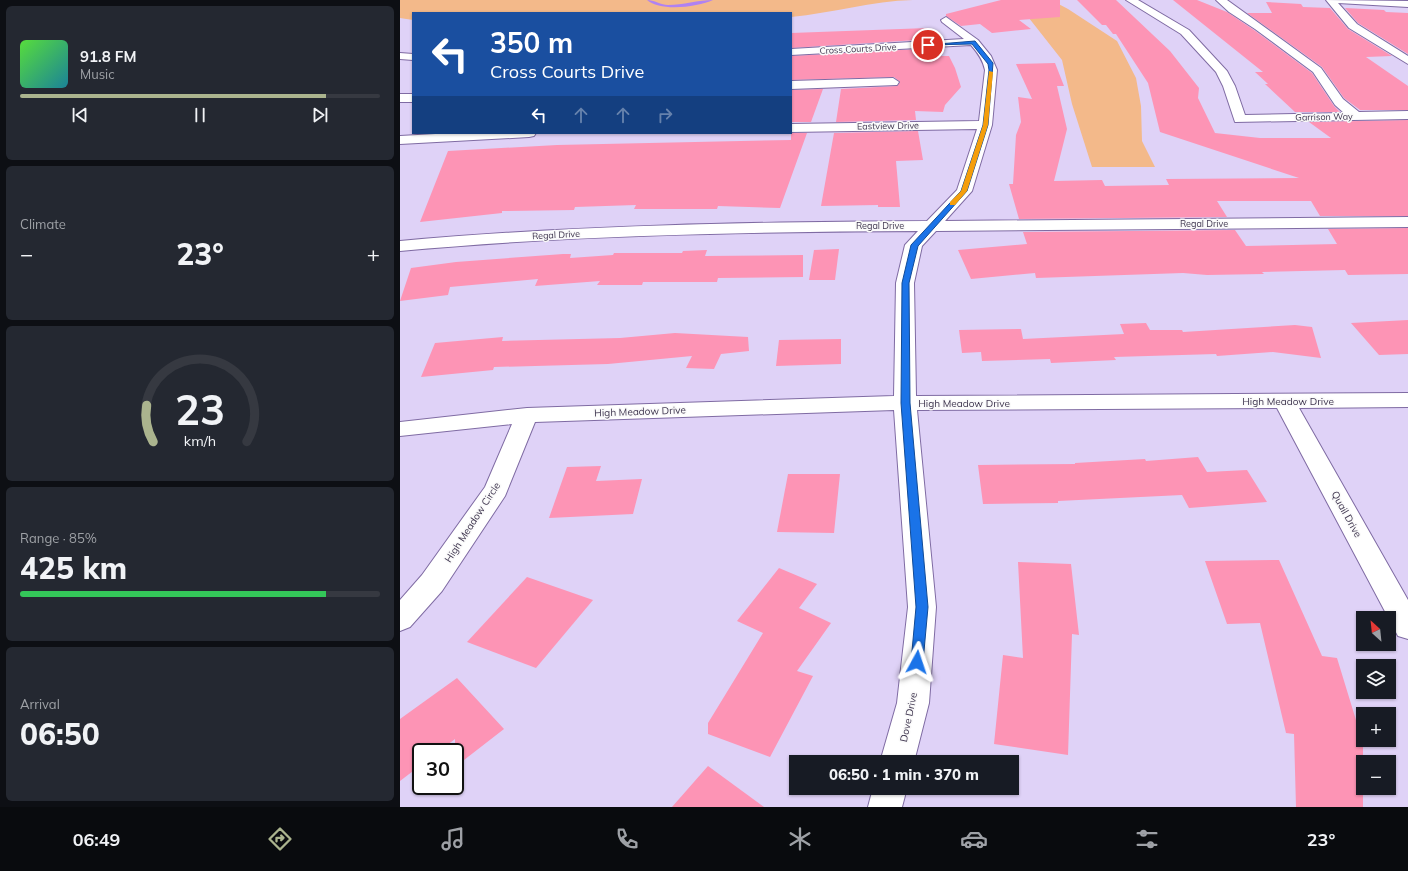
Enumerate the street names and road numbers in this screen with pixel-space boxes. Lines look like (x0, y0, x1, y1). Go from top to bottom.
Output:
street label: Cross Courts Drive (819, 41, 897, 56)
street label: Garrison Way (1295, 110, 1353, 124)
street label: Eastview Drive (857, 119, 919, 132)
street label: Regal Drive (1180, 218, 1228, 229)
street label: Regal Drive (856, 220, 904, 231)
street label: Regal Drive (532, 228, 580, 241)
street label: High Meadow Drive (1242, 395, 1334, 408)
street label: High Meadow Drive (918, 397, 1010, 410)
street label: High Meadow Drive (594, 403, 686, 420)
street label: High Meadow Circle (442, 480, 503, 565)
street label: Quail Drive (1329, 489, 1365, 540)
street label: Dove Drive (897, 691, 920, 743)

